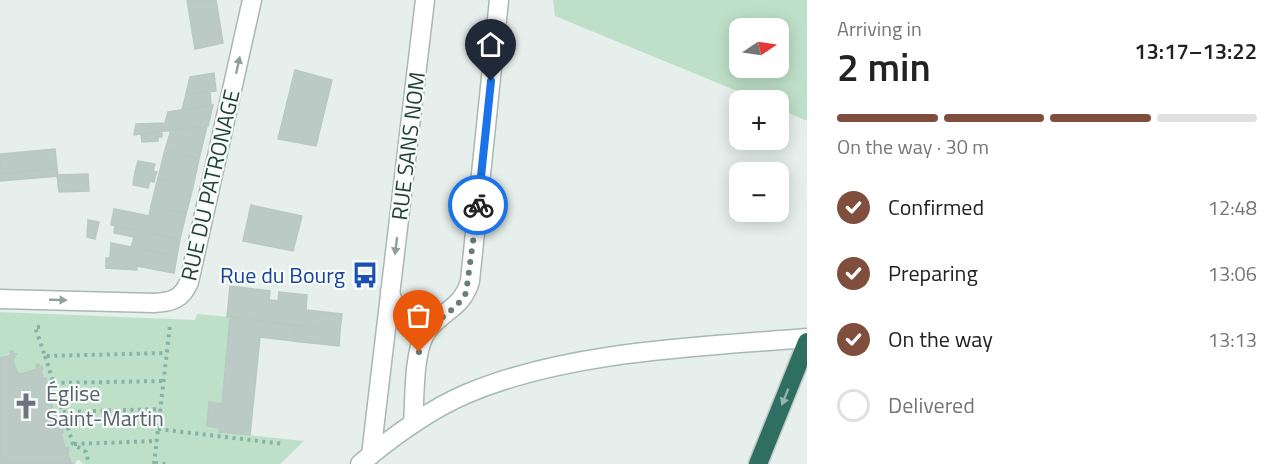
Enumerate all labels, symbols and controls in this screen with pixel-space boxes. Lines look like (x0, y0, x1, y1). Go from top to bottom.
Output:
text: Arriving in (837, 13, 922, 44)
north arrow (729, 18, 789, 78)
map controls (729, 18, 789, 222)
pin (465, 19, 516, 81)
icon: home (474, 28, 507, 61)
text: 13:17–13:22 (1134, 34, 1257, 68)
text: 2 min (837, 37, 931, 96)
one-way arrow (234, 55, 243, 74)
street label: RUE SANS NOM (382, 70, 434, 222)
street label: RUE DU PATRONAGE (171, 86, 249, 284)
button: + (729, 90, 789, 150)
text: On the way · 30 m (837, 131, 989, 162)
button: − (729, 162, 789, 222)
courier (448, 175, 508, 235)
icon: bike (462, 189, 495, 222)
text: Confirmed (888, 190, 984, 224)
icon: check (837, 191, 870, 224)
text: 12:48 (1208, 192, 1257, 223)
one-way arrow (391, 236, 401, 255)
text: Preparing (888, 256, 978, 290)
icon: check (837, 257, 870, 290)
place label: Rue du Bourg (220, 258, 345, 292)
text: 13:06 (1208, 258, 1257, 289)
bus stop icon: Rue du Bourg (350, 260, 380, 290)
pin (393, 290, 444, 352)
one-way arrow (49, 296, 68, 305)
icon: bag (402, 299, 435, 332)
text: On the way (888, 322, 993, 356)
icon: check (837, 323, 870, 356)
text: 13:13 (1208, 324, 1257, 355)
place label: Église Saint-Martin (46, 376, 164, 435)
one-way arrow (780, 388, 790, 406)
text: Delivered (888, 388, 975, 422)
church icon: Église Saint-Martin (11, 391, 41, 421)

